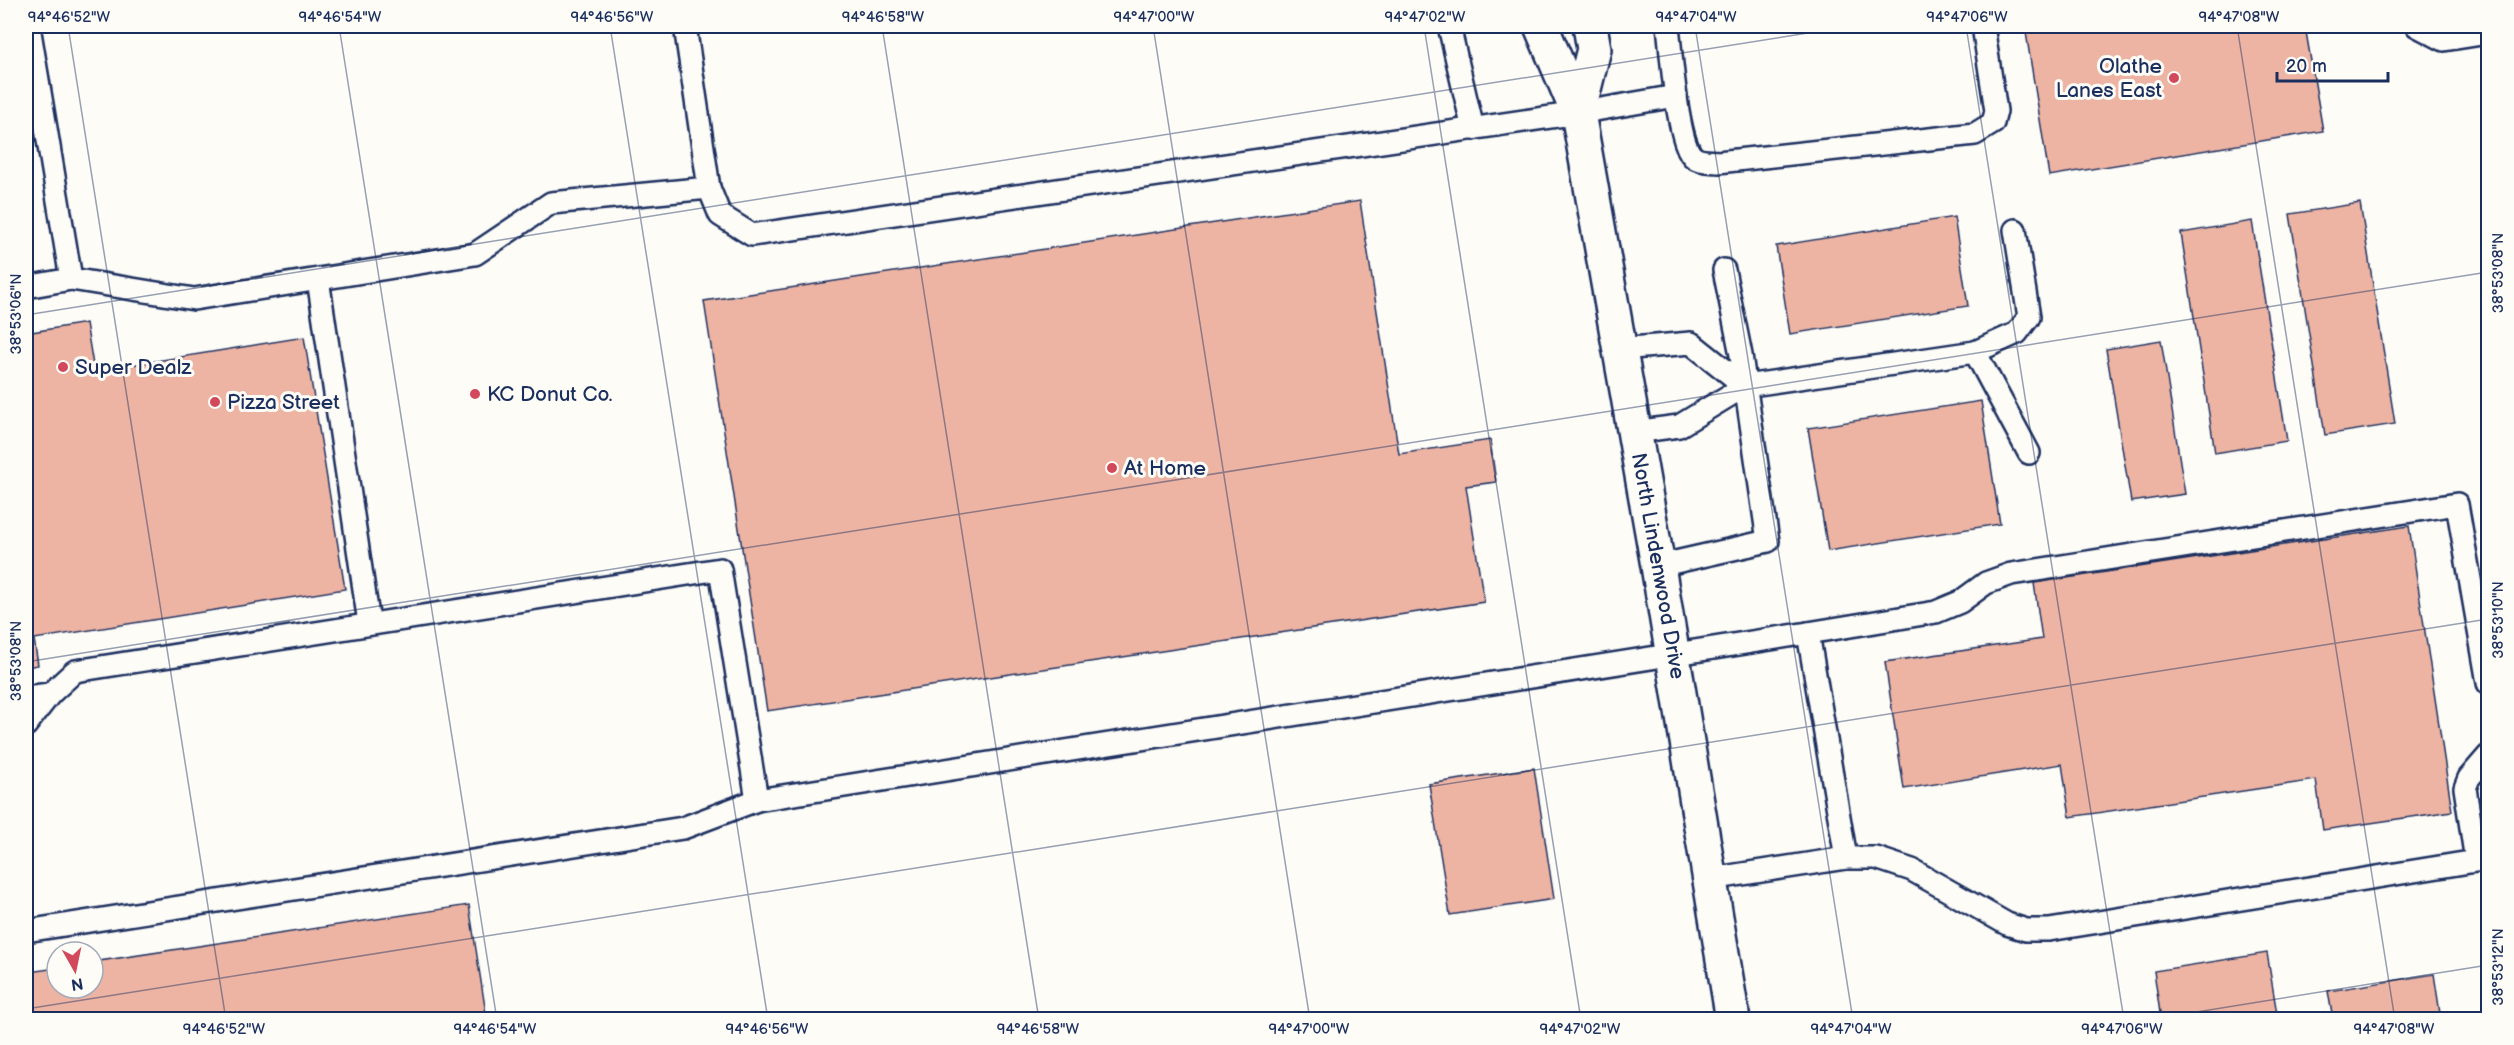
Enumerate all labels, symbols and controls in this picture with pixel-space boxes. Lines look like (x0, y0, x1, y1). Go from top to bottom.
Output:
text: 94°46'52"W (28, 8, 111, 27)
text: 94°46'54"W (299, 8, 382, 27)
text: 94°46'56"W (571, 8, 654, 27)
text: 94°46'58"W (842, 8, 925, 27)
text: 94°47'00"W (1114, 8, 1195, 27)
text: 94°47'02"W (1385, 8, 1466, 27)
text: 94°47'04"W (1655, 8, 1737, 27)
text: 94°47'06"W (1926, 8, 2008, 27)
text: 94°47'08"W (2199, 8, 2280, 27)
scale bar (2277, 45, 2388, 83)
place label: Olathe Lanes East (2056, 54, 2163, 103)
text: 20 m (2286, 56, 2327, 77)
marker: Olathe Lanes East (2167, 71, 2181, 85)
text: 38°53'08"N (2489, 233, 2508, 313)
text: 38°53'06"N (7, 274, 26, 354)
place label: Super Dealz (75, 355, 192, 380)
marker: Super Dealz (56, 360, 70, 374)
place label: KC Donut Co. (487, 382, 613, 407)
marker: KC Donut Co. (468, 387, 482, 401)
place label: Pizza Street (227, 390, 340, 415)
marker: Pizza Street (208, 395, 222, 409)
street label: North Lindenwood Drive (1626, 451, 1690, 681)
place label: At Home (1124, 456, 1206, 481)
marker: At Home (1105, 461, 1119, 475)
text: 38°53'10"N (2489, 581, 2508, 659)
text: 38°53'08"N (7, 621, 26, 701)
text: 38°53'12"N (2489, 928, 2508, 1006)
north arrow (45, 940, 105, 1000)
text: N (70, 973, 85, 994)
text: 94°46'52"W (183, 1020, 266, 1039)
text: 94°46'54"W (454, 1020, 537, 1039)
text: 94°46'56"W (726, 1020, 809, 1039)
text: 94°46'58"W (997, 1020, 1080, 1039)
text: 94°47'00"W (1269, 1020, 1350, 1039)
text: 94°47'02"W (1540, 1020, 1621, 1039)
text: 94°47'04"W (1810, 1020, 1892, 1039)
text: 94°47'06"W (2081, 1020, 2163, 1039)
text: 94°47'08"W (2354, 1020, 2435, 1039)

